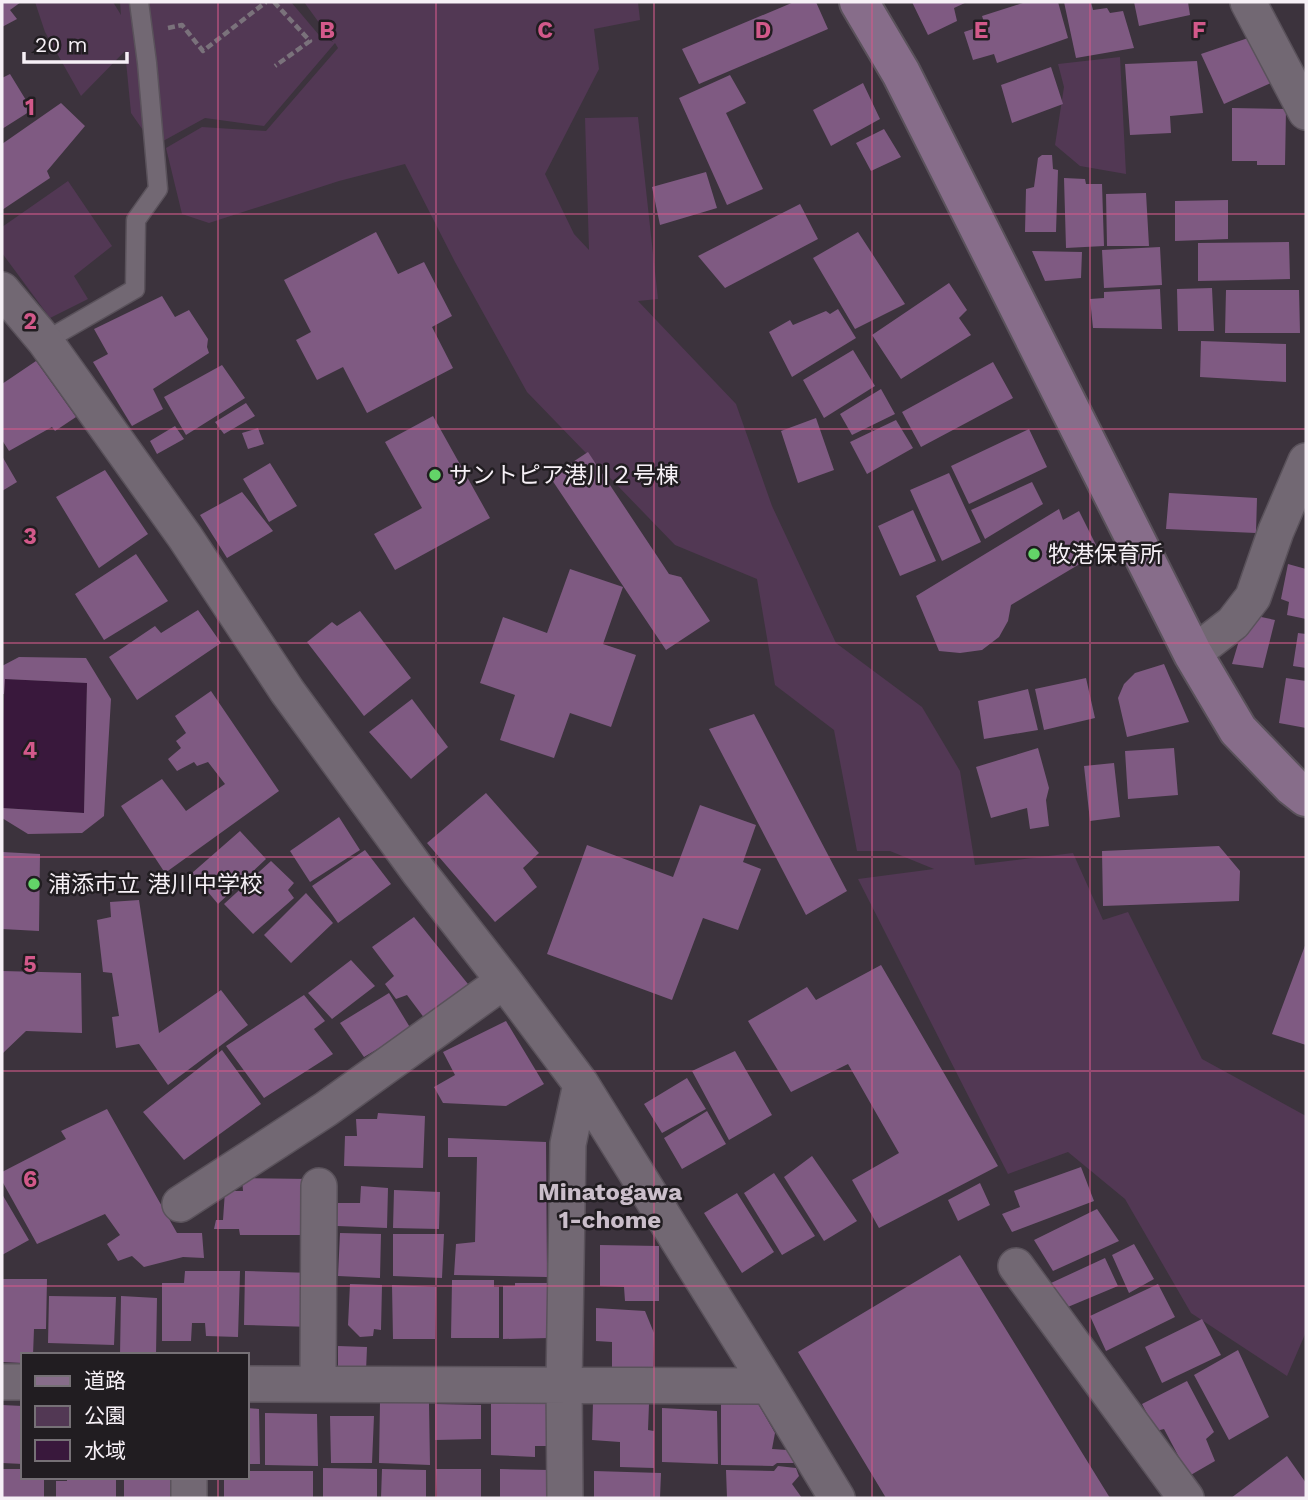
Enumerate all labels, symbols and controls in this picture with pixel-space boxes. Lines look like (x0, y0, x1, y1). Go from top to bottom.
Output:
text: B (319, 17, 335, 44)
text: C (537, 17, 553, 44)
text: D (755, 17, 771, 44)
text: E (974, 17, 988, 44)
text: F (1192, 17, 1206, 44)
scale bar (24, 21, 128, 65)
text: 20 m (35, 32, 87, 57)
text: 1 (25, 94, 35, 121)
text: 2 (23, 308, 37, 335)
place label: サントピア港川２号棟 (449, 462, 679, 489)
marker: サントピア港川２号棟 (427, 467, 443, 483)
text: 3 (23, 523, 37, 550)
place label: 牧港保育所 (1048, 541, 1163, 568)
marker: 牧港保育所 (1026, 546, 1042, 562)
text: 4 (23, 737, 38, 764)
place label: 浦添市立 港川中学校 (48, 871, 263, 898)
marker: 浦添市立 港川中学校 (26, 876, 42, 892)
text: 5 (23, 951, 37, 978)
text: 6 (23, 1166, 37, 1193)
district label: Minatogawa 1-chome (538, 1178, 682, 1234)
legend (21, 1353, 248, 1479)
text: 道路 (84, 1368, 126, 1393)
text: 公園 (84, 1403, 126, 1428)
text: 水域 (84, 1438, 126, 1463)

